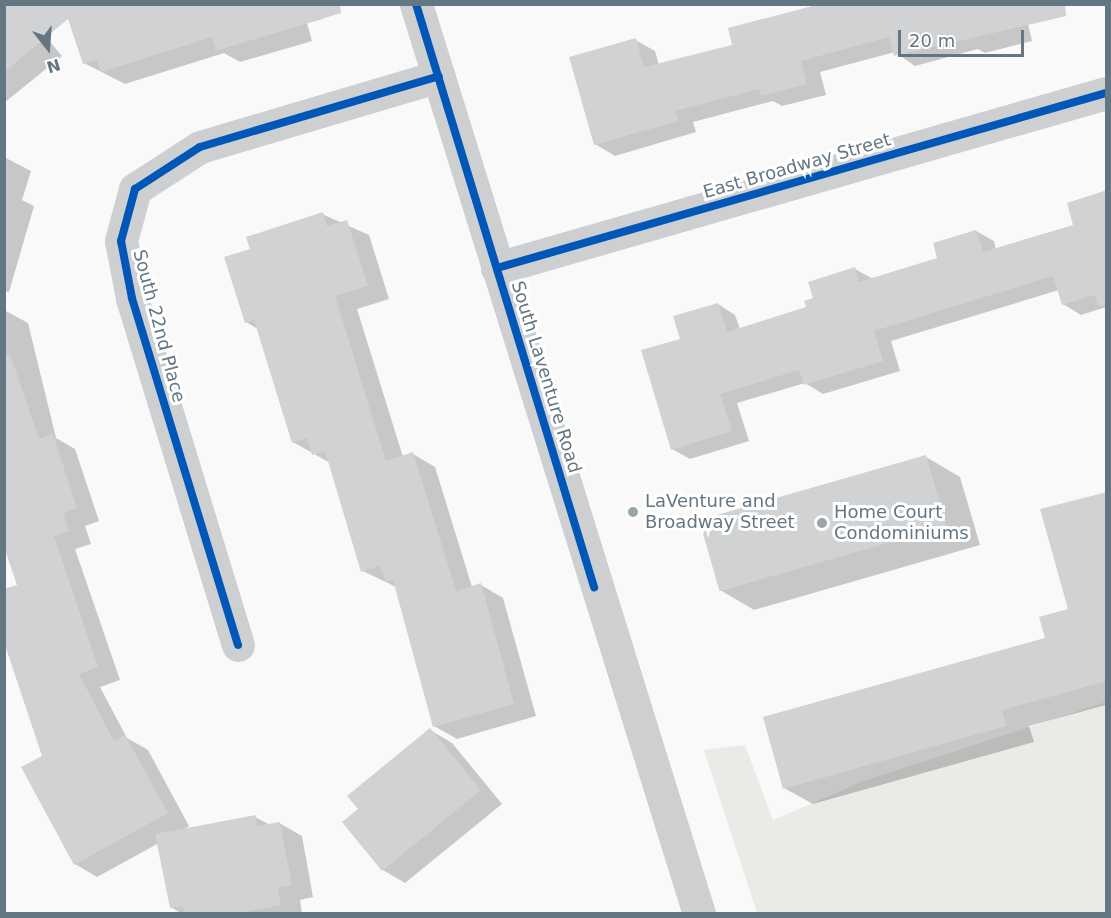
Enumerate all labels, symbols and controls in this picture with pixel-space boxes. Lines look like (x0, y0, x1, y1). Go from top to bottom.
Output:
north arrow (18, 18, 78, 78)
scale bar (901, 18, 1027, 56)
text: 20 m (909, 30, 955, 51)
text: N (44, 55, 63, 77)
street label: East Broadway Street (701, 129, 893, 203)
street label: South 22nd Place (128, 247, 190, 405)
street label: South Laventure Road (506, 278, 586, 476)
place label: LaVenture and Broadway Street (645, 491, 795, 534)
place label: Home Court Condominiums (834, 502, 969, 544)
marker: LaVenture and Broadway Street (626, 505, 640, 519)
marker: Home Court Condominiums (815, 516, 829, 530)

